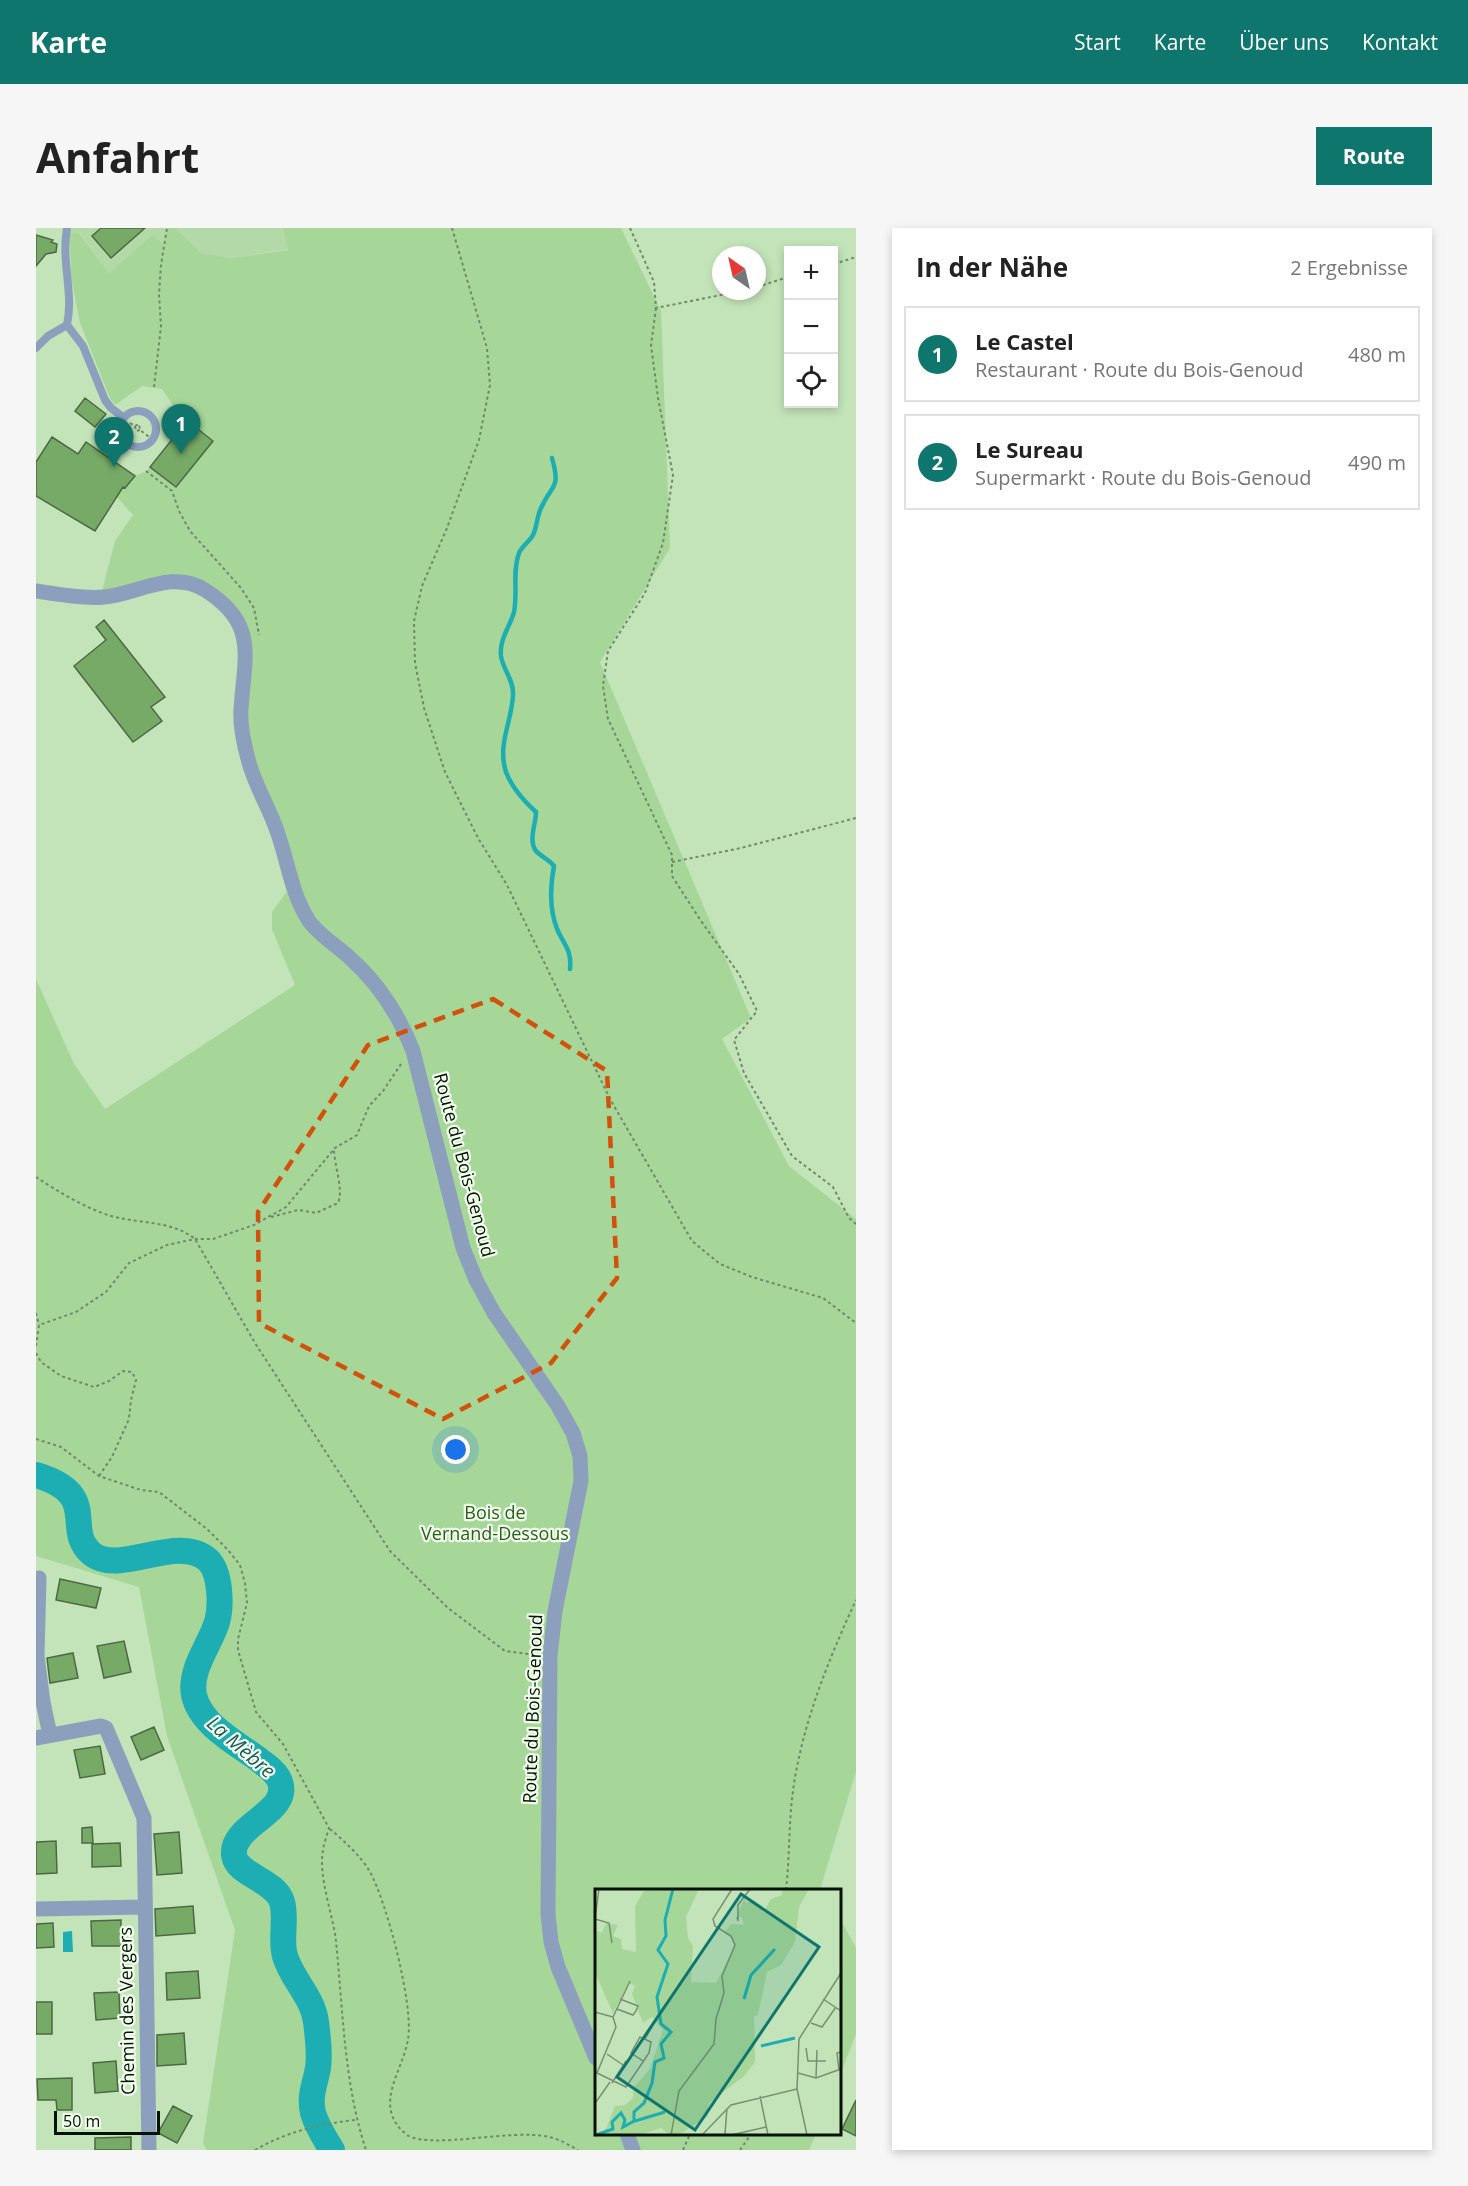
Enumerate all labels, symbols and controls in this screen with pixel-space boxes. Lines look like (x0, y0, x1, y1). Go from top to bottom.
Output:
text: Karte (30, 23, 107, 61)
text: Start (1074, 28, 1121, 56)
text: Karte (1154, 28, 1206, 56)
text: Über uns (1239, 28, 1329, 56)
text: Kontakt (1362, 28, 1438, 56)
button: Route (1316, 127, 1432, 185)
text: Anfahrt (36, 128, 199, 185)
north arrow (712, 246, 766, 300)
map controls (784, 246, 838, 408)
button: + (784, 246, 838, 300)
text: In der Nähe (916, 249, 1068, 285)
text: 2 Ergebnisse (1290, 254, 1408, 281)
button: − (784, 300, 838, 354)
text: Le Castel (975, 326, 1074, 356)
text: 1 (932, 341, 943, 368)
text: 480 m (1348, 341, 1406, 368)
button: locate (784, 354, 838, 408)
text: Restaurant · Route du Bois-Genoud (975, 356, 1303, 383)
pin: 1 (162, 404, 200, 454)
pin: 2 (94, 418, 134, 467)
text: Le Sureau (975, 434, 1083, 464)
text: 2 (932, 449, 943, 476)
text: 490 m (1348, 449, 1406, 476)
text: Supermarkt · Route du Bois-Genoud (975, 464, 1311, 491)
street label: Route du Bois-Genoud (429, 1070, 501, 1259)
your location (441, 1435, 470, 1464)
park label: Bois de Vernand-Dessous (421, 1500, 569, 1545)
street label: Route du Bois-Genoud (517, 1614, 547, 1804)
water label: La Mèbre (201, 1709, 281, 1784)
inset map (595, 1889, 841, 2135)
street label: Chemin des Vergers (113, 1927, 139, 2095)
scale bar (54, 2108, 160, 2136)
text: 50 m (63, 2110, 100, 2132)

